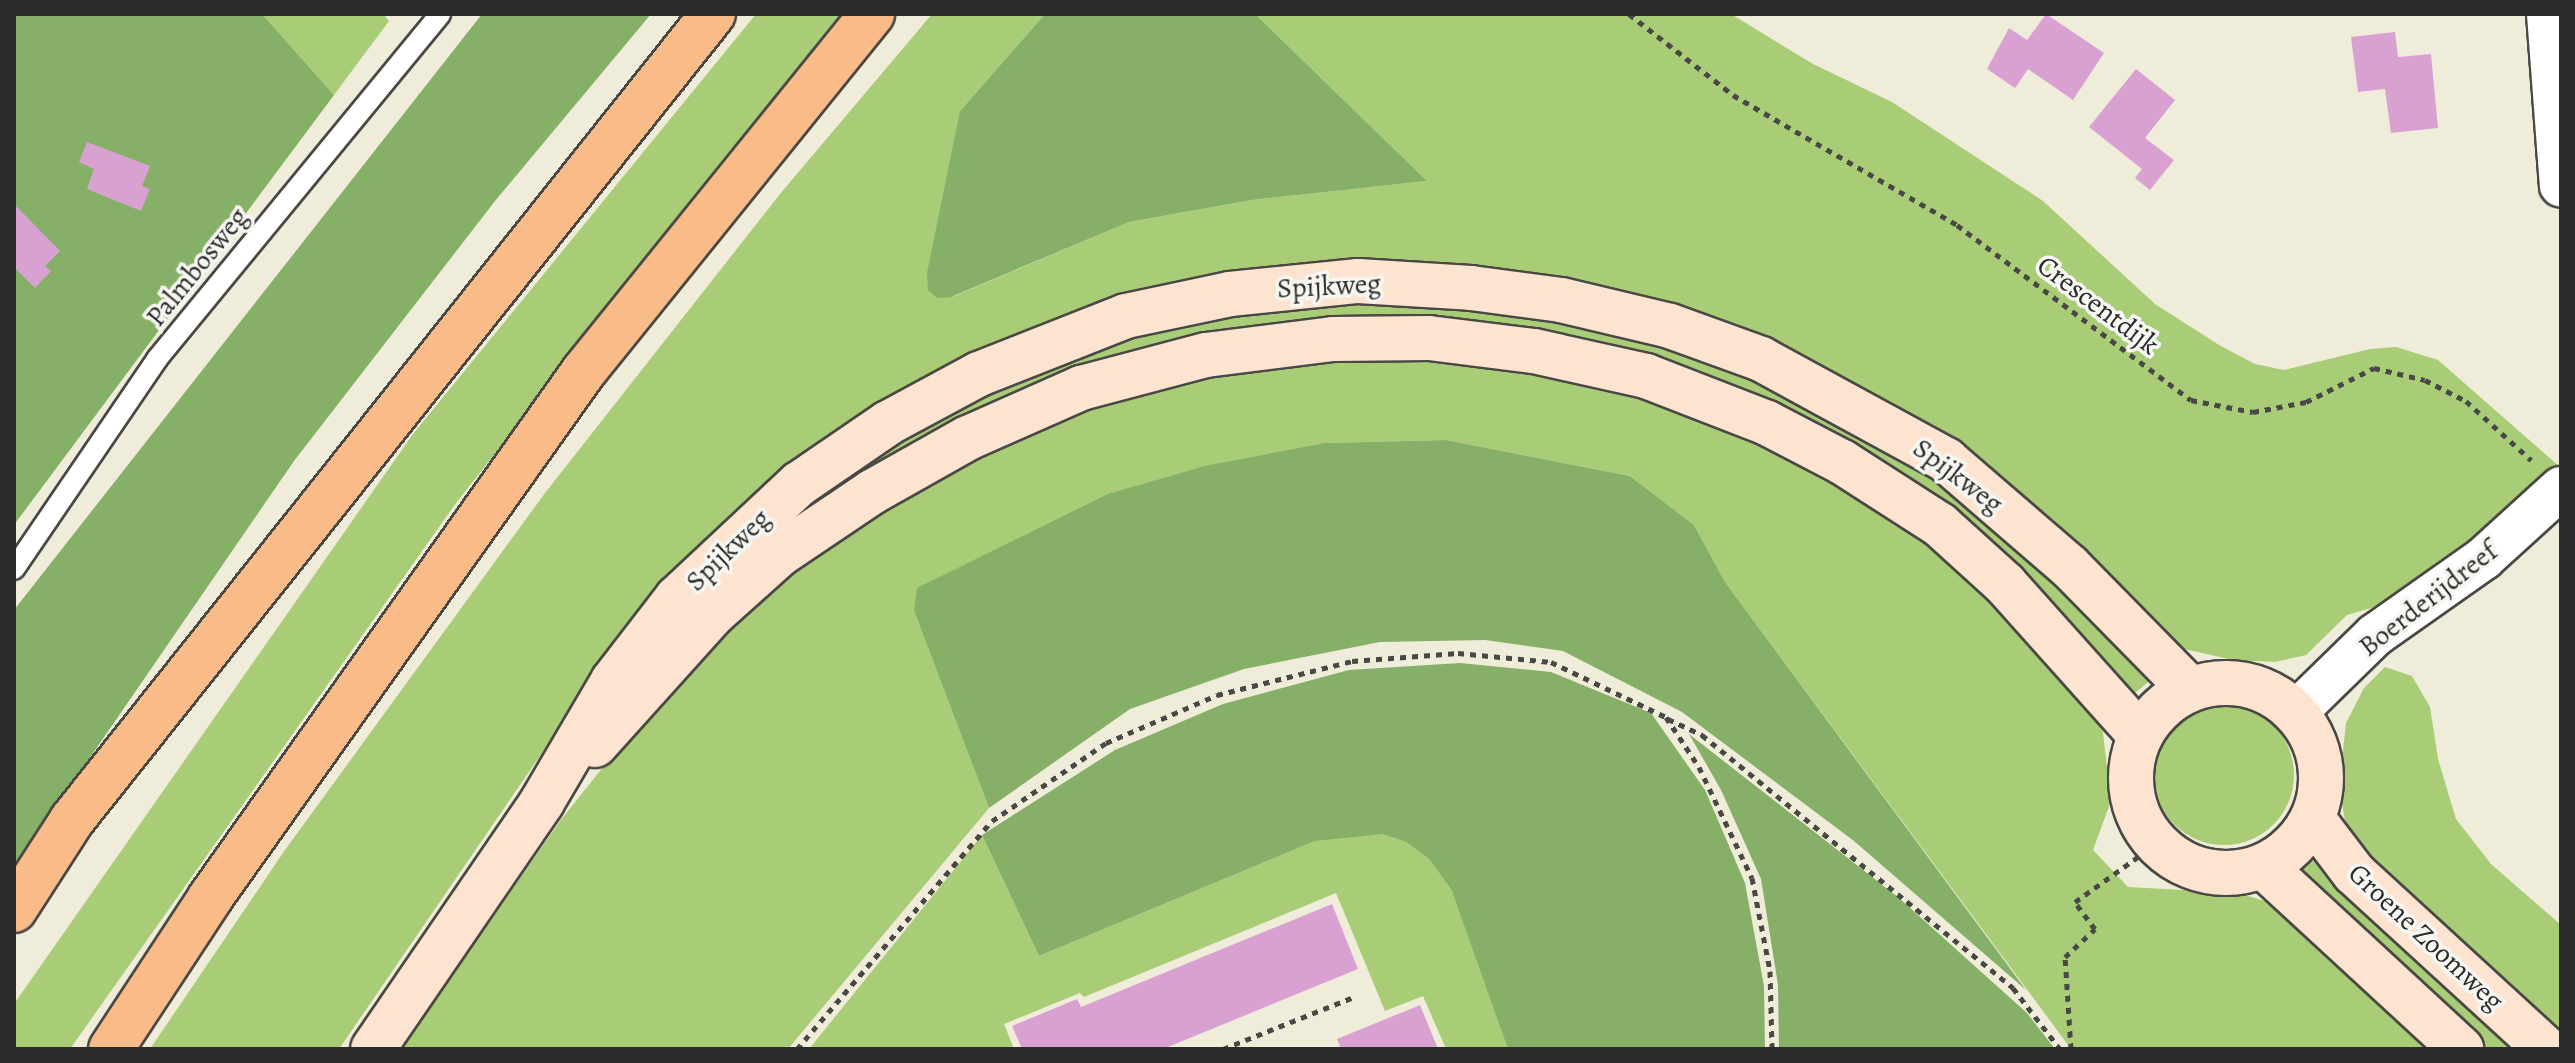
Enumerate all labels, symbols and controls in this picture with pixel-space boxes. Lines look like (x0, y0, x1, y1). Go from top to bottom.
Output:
street label: Palmbosweg (139, 201, 255, 333)
street label: Crescentdijk (2031, 248, 2165, 362)
street label: Spijkweg (1276, 267, 1382, 305)
street label: Spijkweg (1906, 431, 2010, 521)
street label: Spijkweg (679, 502, 777, 598)
street label: Boerderijdreef (2352, 535, 2504, 663)
street label: Groene Zoomweg (2341, 856, 2511, 1018)

